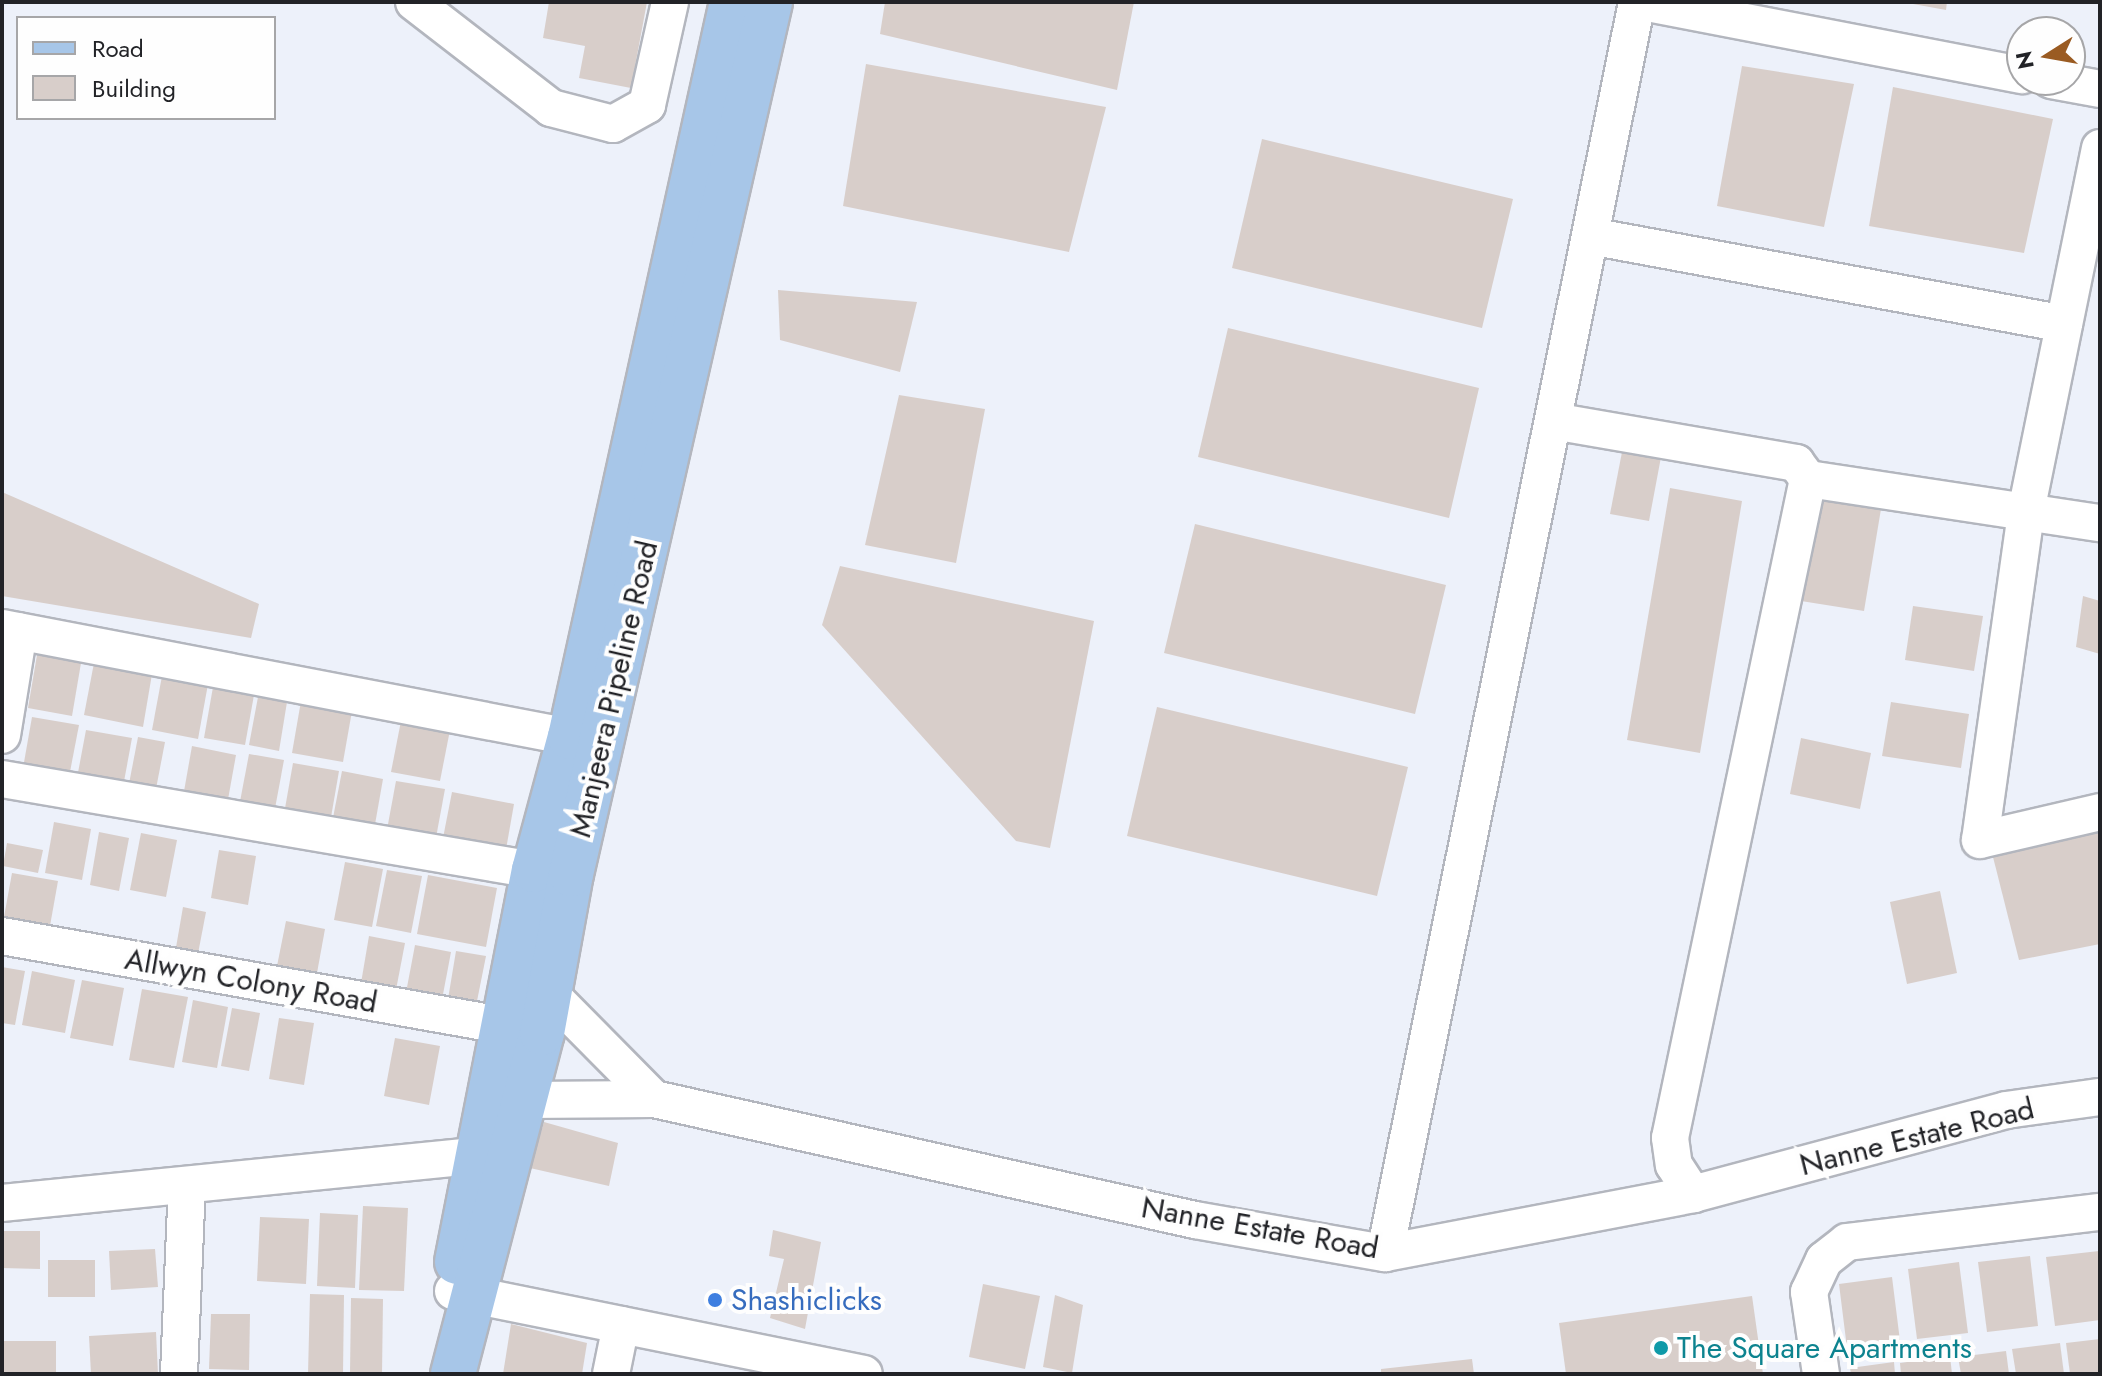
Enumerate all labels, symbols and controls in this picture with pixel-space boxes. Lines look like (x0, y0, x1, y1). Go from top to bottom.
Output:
legend (16, 16, 276, 120)
north arrow (2006, 16, 2086, 96)
text: Road (92, 31, 144, 66)
text: N (2007, 49, 2042, 72)
text: Building (92, 71, 176, 106)
street label: Manjeera Pipeline Road (562, 537, 666, 841)
street label: Allwyn Colony Road (122, 941, 380, 1021)
street label: Nanne Estate Road (1796, 1090, 2038, 1184)
street label: Nanne Estate Road (1139, 1189, 1381, 1267)
place label: Shashiclicks (731, 1282, 882, 1318)
marker: Shashiclicks (706, 1291, 724, 1309)
place label: The Square Apartments (1677, 1330, 1972, 1366)
marker: The Square Apartments (1652, 1339, 1670, 1357)

